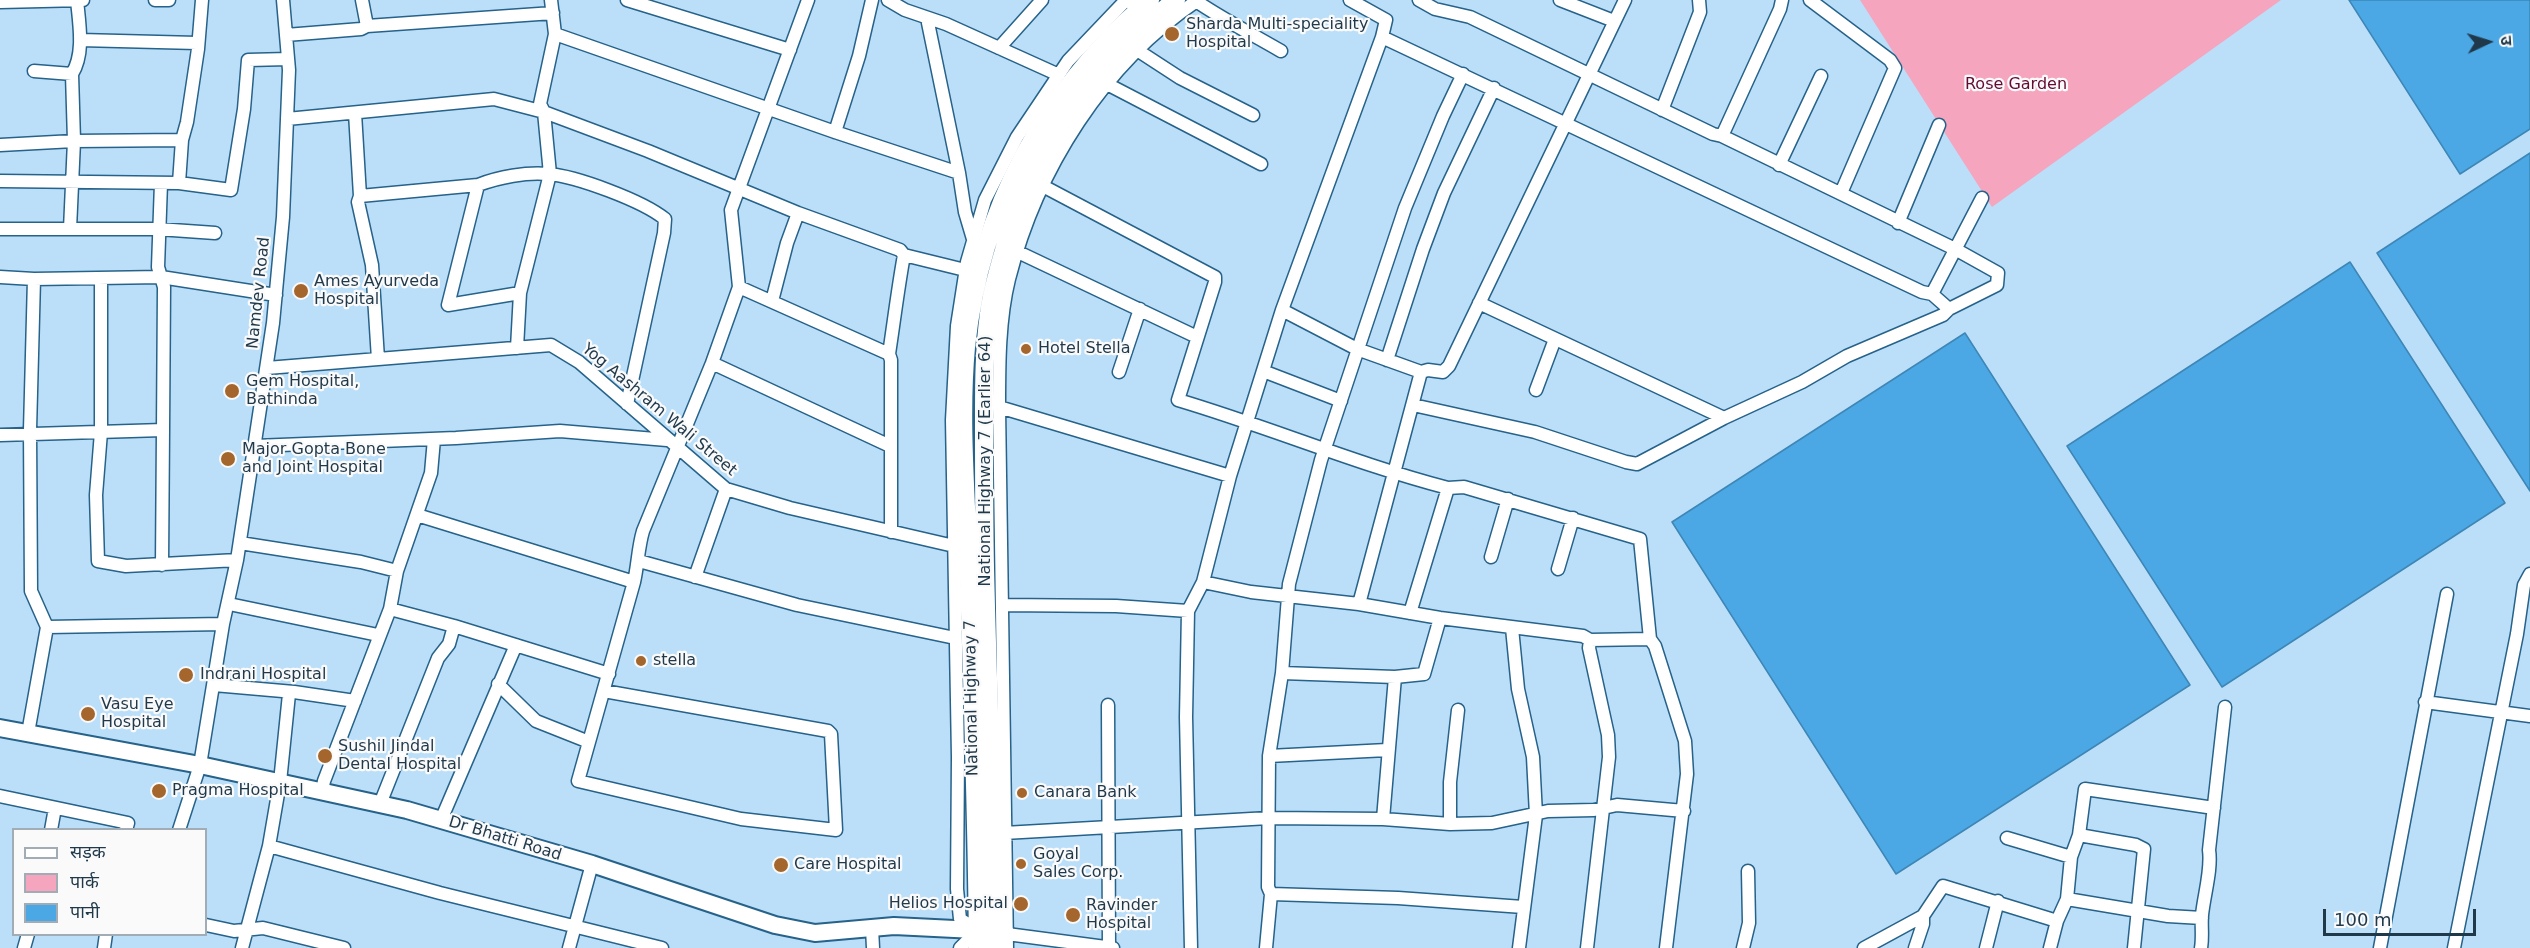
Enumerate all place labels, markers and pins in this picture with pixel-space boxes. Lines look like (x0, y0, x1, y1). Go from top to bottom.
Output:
place label: Sharda Multi-speciality Hospital (1186, 15, 1368, 53)
marker: Sharda Multi-speciality Hospital (1163, 25, 1181, 43)
place label: Ames Ayurveda Hospital (314, 272, 439, 310)
marker: Ames Ayurveda Hospital (292, 282, 310, 300)
place label: Hotel Stella (1038, 339, 1130, 359)
marker: Hotel Stella (1019, 342, 1033, 356)
place label: Gem Hospital, Bathinda (246, 372, 359, 410)
marker: Gem Hospital, Bathinda (223, 382, 241, 400)
place label: Major Gopta Bone and Joint Hospital (242, 440, 386, 478)
marker: Major Gopta Bone and Joint Hospital (219, 450, 237, 468)
place label: stella (653, 651, 696, 671)
marker: stella (634, 654, 648, 668)
place label: Indrani Hospital (200, 665, 326, 685)
marker: Indrani Hospital (177, 666, 195, 684)
place label: Vasu Eye Hospital (101, 695, 173, 733)
marker: Vasu Eye Hospital (79, 705, 97, 723)
place label: Sushil Jindal Dental Hospital (338, 737, 461, 775)
marker: Sushil Jindal Dental Hospital (316, 747, 334, 765)
place label: Pragma Hospital (172, 781, 304, 801)
marker: Pragma Hospital (150, 782, 168, 800)
place label: Canara Bank (1034, 783, 1137, 803)
marker: Canara Bank (1015, 786, 1029, 800)
place label: Goyal Sales Corp. (1033, 845, 1123, 883)
place label: Care Hospital (794, 855, 901, 875)
marker: Care Hospital (772, 856, 790, 874)
marker: Goyal Sales Corp. (1014, 857, 1028, 871)
place label: Helios Hospital (889, 894, 1008, 914)
marker: Helios Hospital (1012, 895, 1030, 913)
place label: Ravinder Hospital (1086, 896, 1157, 934)
marker: Ravinder Hospital (1064, 906, 1082, 924)

